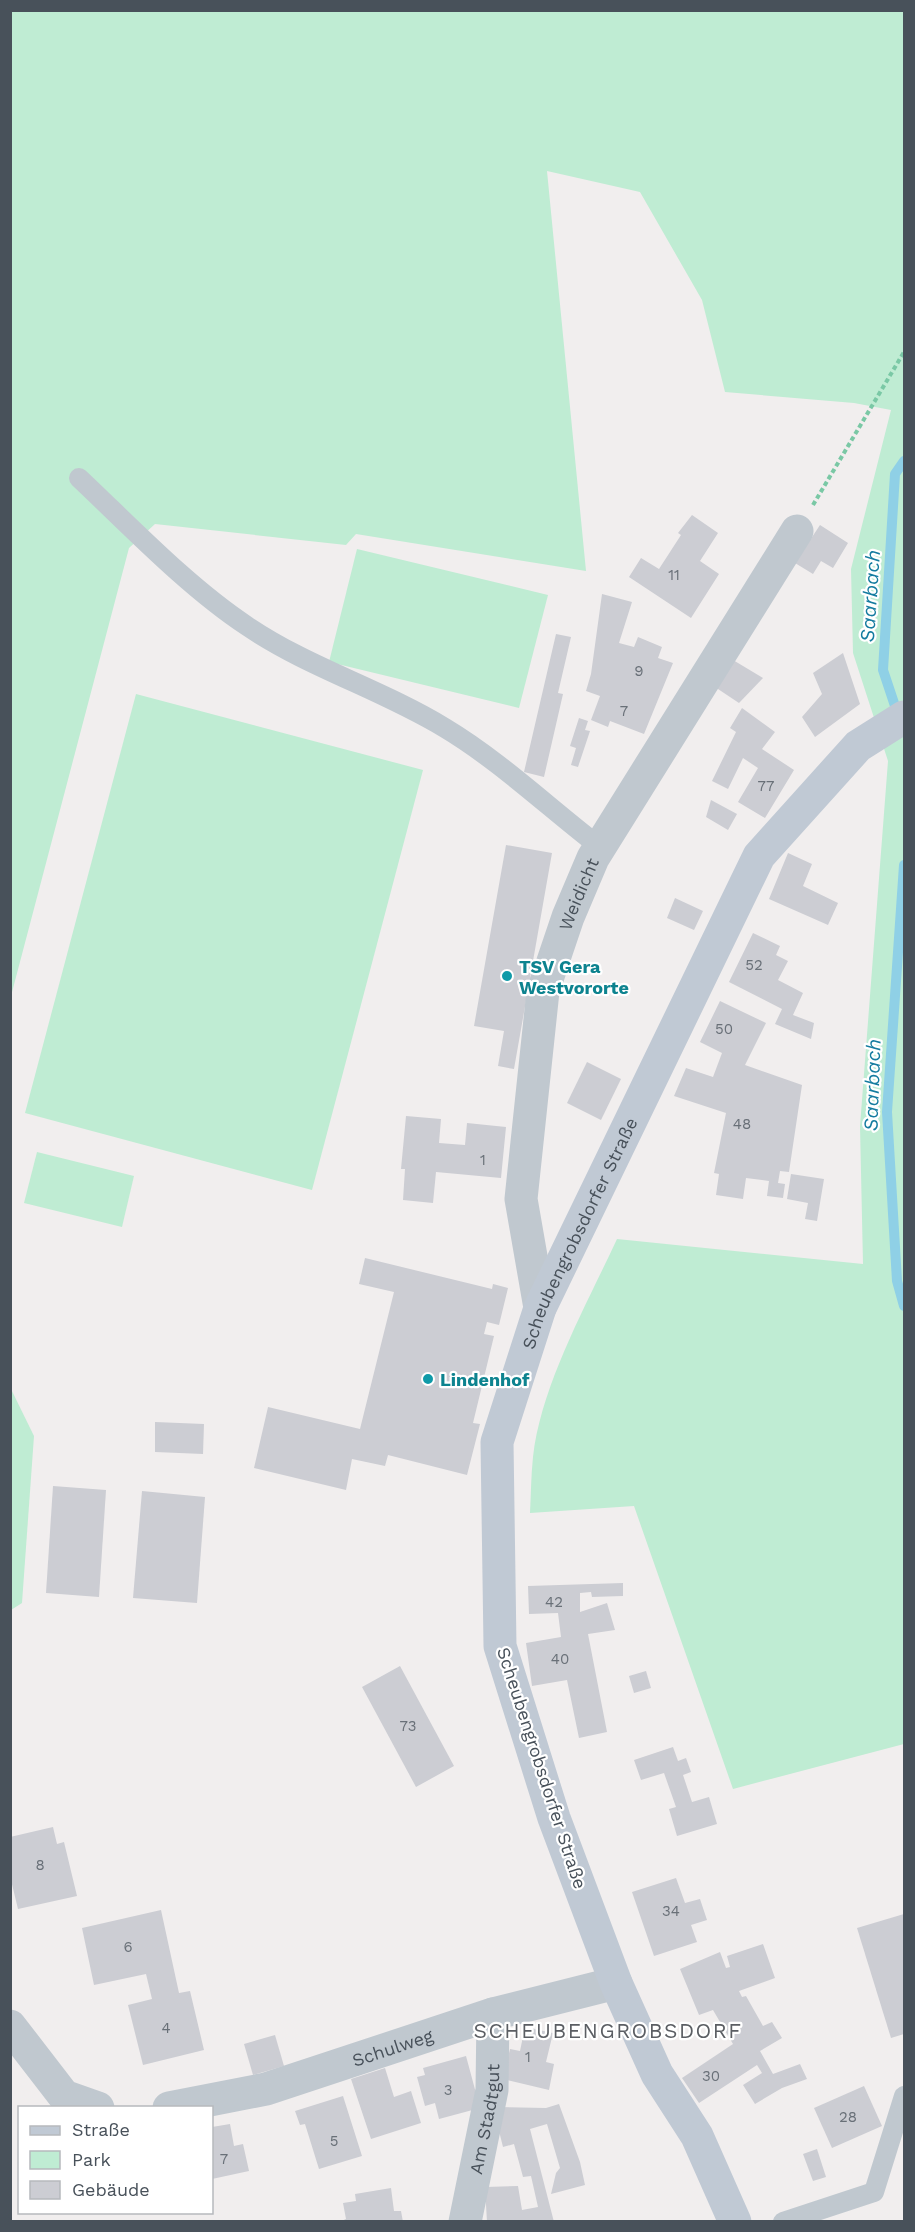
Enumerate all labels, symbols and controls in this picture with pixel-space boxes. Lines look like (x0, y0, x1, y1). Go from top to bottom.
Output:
water label: Saarbach (855, 549, 885, 643)
house number: 11 (668, 566, 680, 584)
house number: 9 (634, 662, 644, 680)
house number: 7 (620, 702, 628, 720)
house number: 77 (758, 777, 774, 795)
street label: Weidicht (554, 854, 603, 933)
place label: TSV Gera Westvororte (519, 956, 629, 998)
house number: 52 (745, 956, 763, 974)
marker: TSV Gera Westvororte (500, 969, 514, 983)
house number: 50 (715, 1020, 733, 1038)
water label: Saarbach (858, 1038, 886, 1132)
street label: Scheubengrobsdorfer Straße (517, 1114, 641, 1352)
house number: 48 (733, 1115, 751, 1133)
house number: 1 (480, 1151, 486, 1169)
place label: Lindenhof (440, 1369, 530, 1390)
marker: Lindenhof (421, 1372, 435, 1386)
house number: 42 (545, 1593, 563, 1611)
street label: Scheubengrobsdorfer Straße (493, 1645, 591, 1891)
house number: 40 (551, 1650, 569, 1668)
house number: 73 (399, 1717, 417, 1735)
house number: 8 (35, 1856, 45, 1874)
house number: 34 (662, 1902, 680, 1920)
house number: 6 (123, 1938, 133, 1956)
district label: SCHEUBENGROBSDORF (473, 2018, 743, 2043)
house number: 4 (161, 2019, 171, 2037)
street label: Schulweg (349, 2024, 436, 2070)
house number: 1 (525, 2048, 531, 2066)
street label: Am Stadtgut (465, 2063, 503, 2176)
house number: 30 (702, 2067, 720, 2085)
house number: 3 (444, 2081, 452, 2099)
legend (18, 2106, 213, 2214)
house number: 28 (839, 2108, 857, 2126)
text: Straße (72, 2119, 130, 2140)
house number: 5 (330, 2132, 338, 2150)
text: Park (72, 2149, 111, 2170)
house number: 7 (220, 2150, 228, 2168)
text: Gebäude (72, 2179, 150, 2200)

